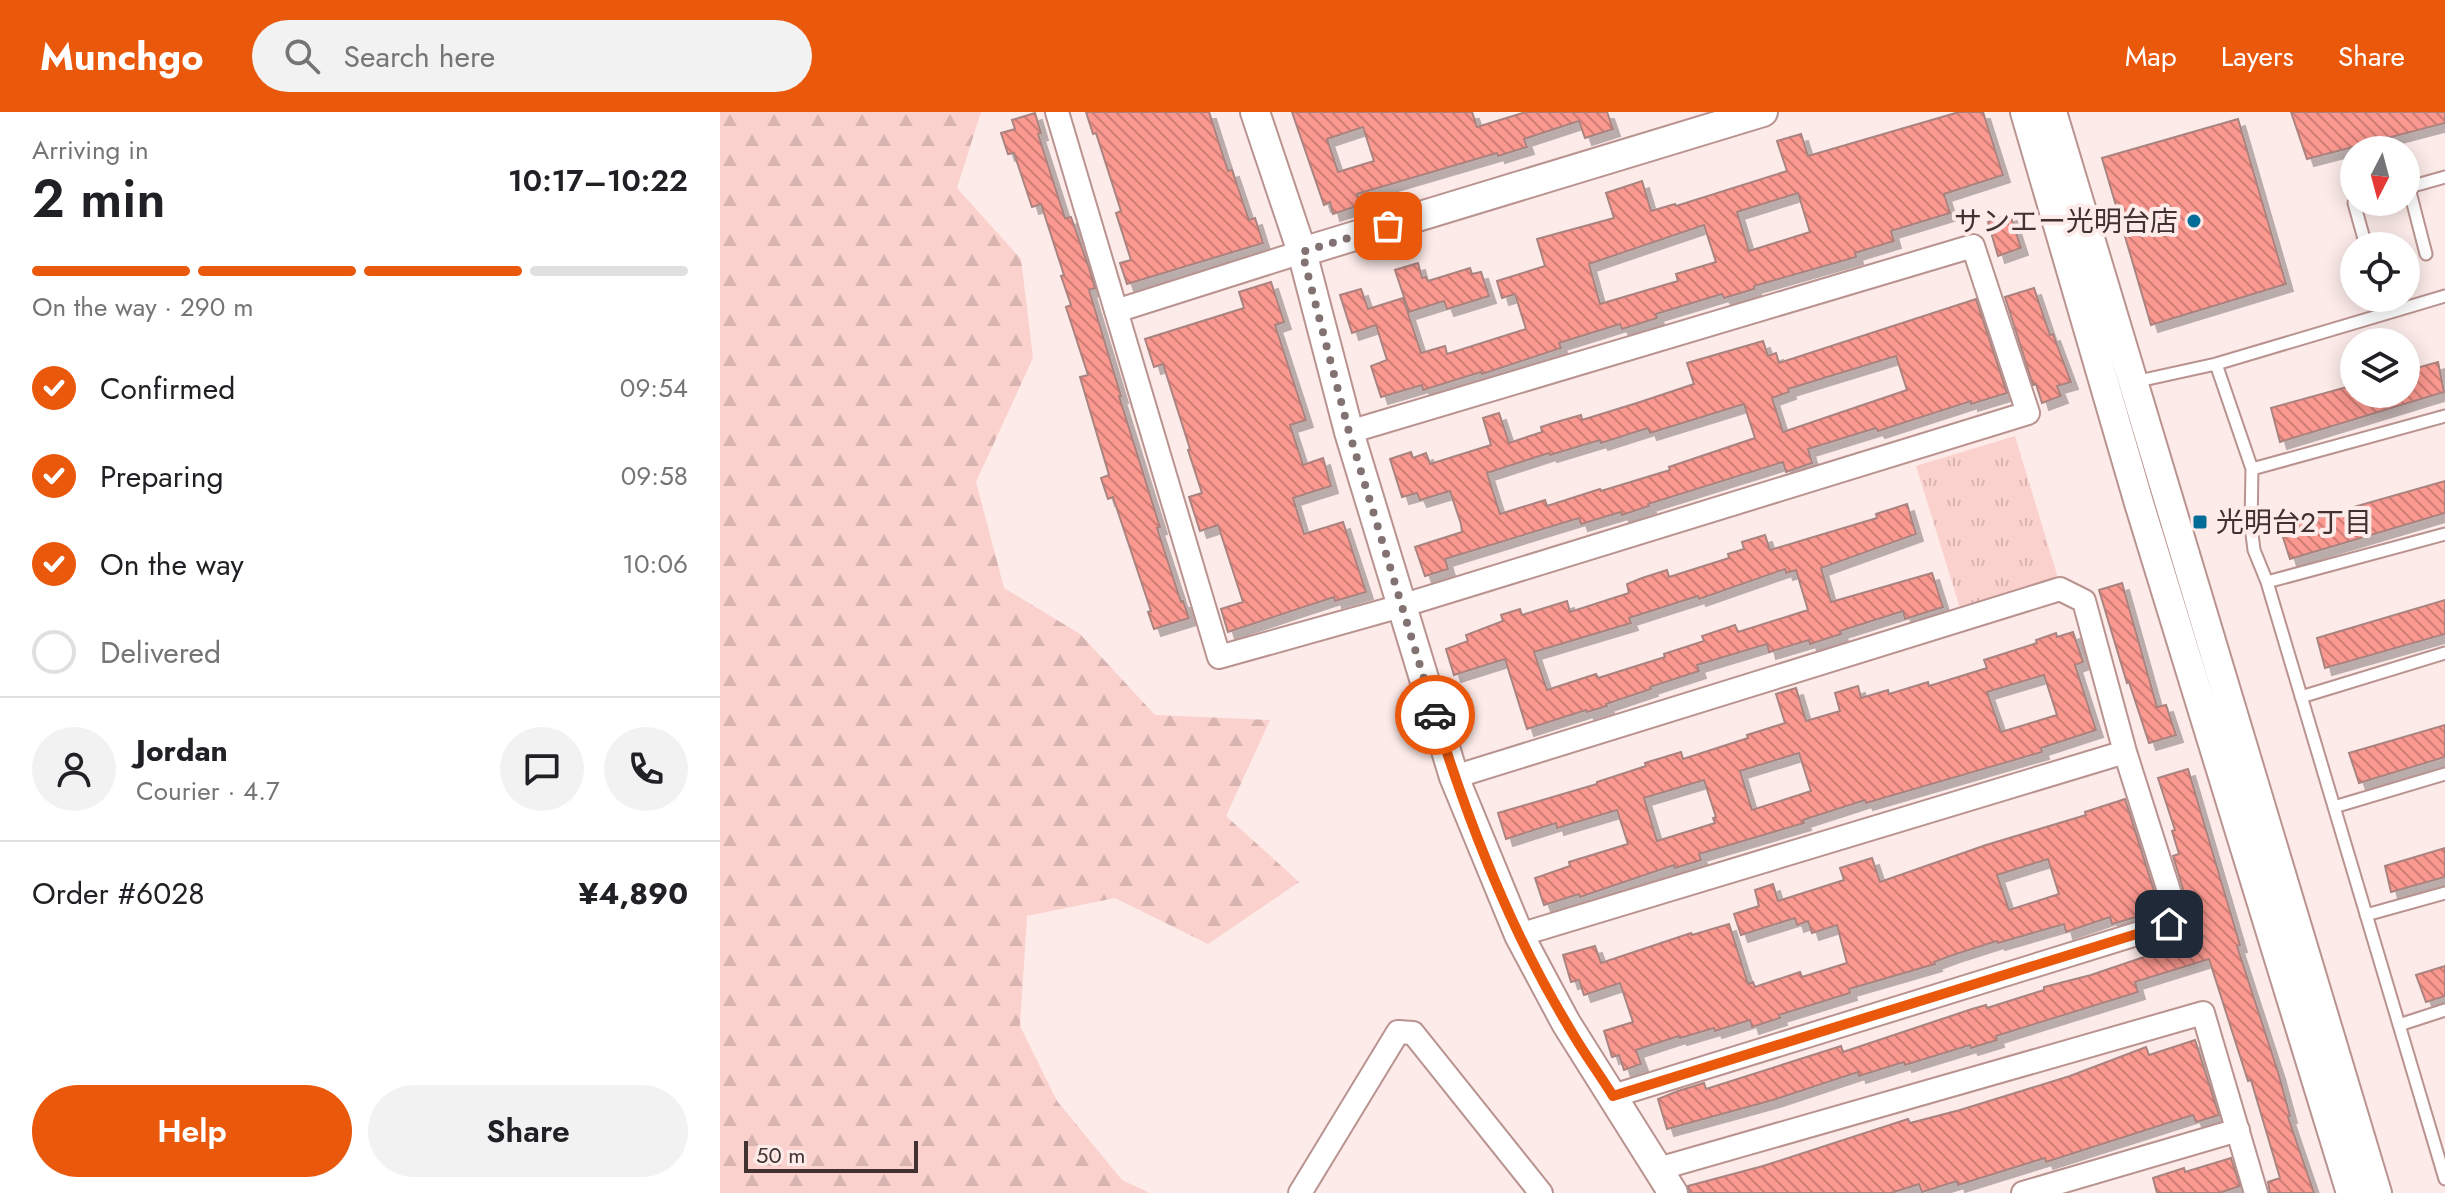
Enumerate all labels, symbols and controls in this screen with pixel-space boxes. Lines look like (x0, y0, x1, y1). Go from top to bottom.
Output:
search box (252, 20, 812, 92)
text: Munchgo (40, 29, 204, 84)
icon: search (280, 34, 324, 78)
text: Search here (344, 35, 495, 78)
text: Map (2125, 36, 2177, 77)
text: Layers (2221, 36, 2294, 77)
text: Share (2338, 36, 2405, 77)
text: Arriving in (32, 131, 149, 169)
north arrow (2340, 136, 2420, 216)
map controls (2340, 136, 2420, 408)
text: 10:17–10:22 (508, 159, 688, 202)
text: 2 min (32, 161, 165, 237)
pin (1354, 192, 1422, 260)
place label: サンエー光明台店 (1954, 201, 2178, 242)
icon: bag (1366, 204, 1410, 248)
marker: サンエー光明台店 (2185, 212, 2203, 230)
button: locate (2340, 232, 2420, 312)
text: On the way · 290 m (32, 288, 253, 326)
button: layers (2340, 328, 2420, 408)
icon: check (32, 366, 76, 410)
text: Confirmed (100, 367, 235, 410)
text: 09:54 (620, 369, 688, 407)
icon: check (32, 454, 76, 498)
text: Preparing (100, 455, 224, 498)
text: 09:58 (621, 457, 688, 495)
place label: 光明台2丁目 (2216, 502, 2372, 543)
marker: 光明台2丁目 (2191, 513, 2209, 531)
icon: check (32, 542, 76, 586)
text: On the way (100, 543, 244, 586)
text: 10:06 (622, 545, 688, 583)
text: Delivered (100, 631, 221, 674)
courier (1395, 675, 1475, 755)
icon: car (1413, 693, 1457, 737)
button: person (32, 727, 116, 811)
button: chat (500, 727, 584, 811)
button: phone (604, 727, 688, 811)
text: Jordan (136, 729, 228, 772)
text: Courier · 4.7 (136, 772, 280, 810)
text: Order #6028 (32, 872, 205, 915)
text: ¥4,890 (579, 872, 688, 915)
pin (2135, 890, 2203, 958)
icon: home (2147, 902, 2191, 946)
button: Help (32, 1085, 352, 1177)
button: Share (368, 1085, 688, 1177)
scale bar (744, 1137, 918, 1173)
text: 50 m (756, 1139, 805, 1171)

